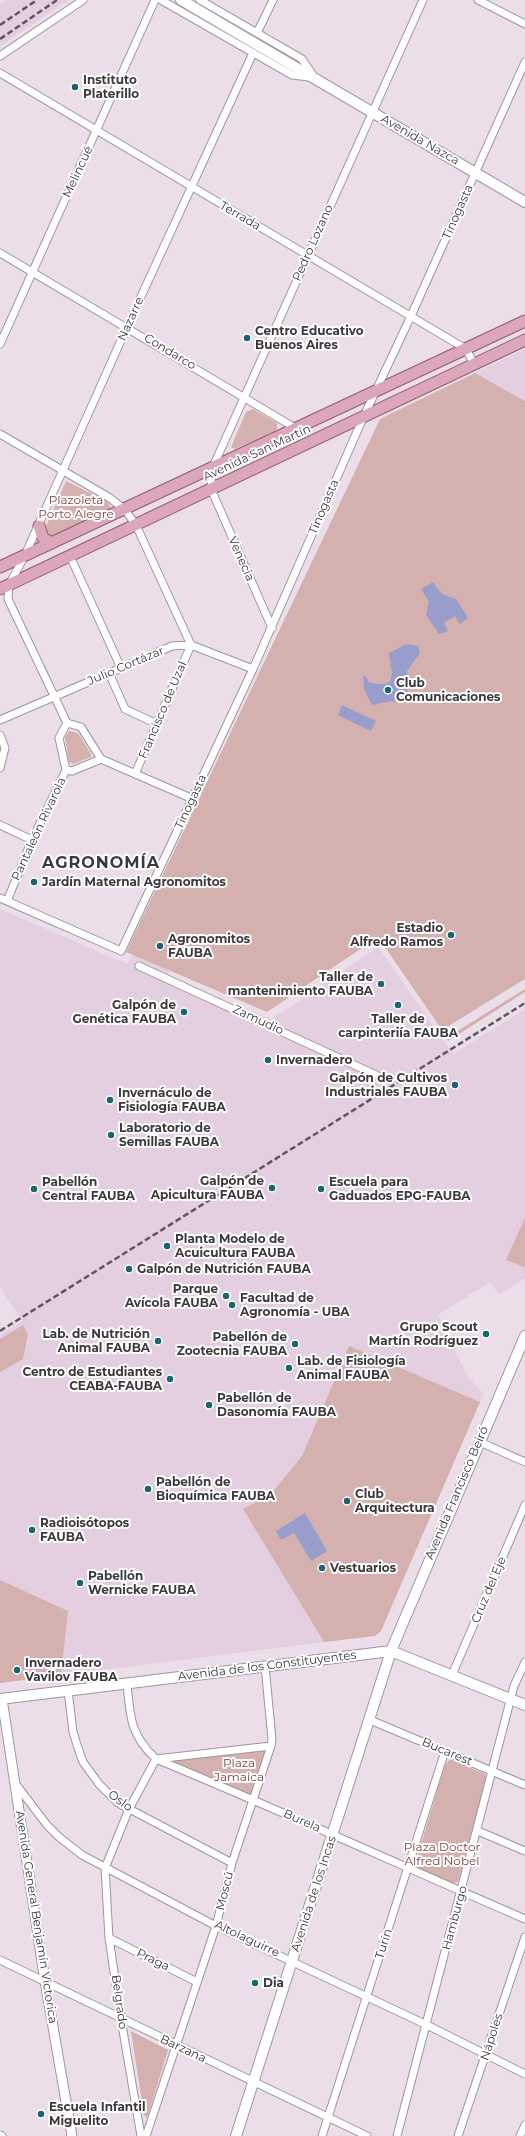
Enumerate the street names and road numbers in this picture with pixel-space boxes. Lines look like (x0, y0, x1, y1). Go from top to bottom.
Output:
street label: Avenida Nazca (378, 112, 462, 168)
street label: Melincué (60, 144, 96, 200)
street label: Tinogasta (440, 182, 476, 242)
street label: Terrada (217, 199, 263, 233)
street label: Pedro Lozano (290, 202, 336, 284)
street label: Nazarre (115, 295, 147, 343)
street label: Condarco (141, 331, 199, 373)
street label: Avenida San Martín (201, 422, 313, 484)
street label: Tinogasta (306, 477, 342, 537)
street label: Venecia (225, 534, 257, 584)
street label: Julio Cortázar (86, 643, 166, 689)
street label: Francisco de Uzal (136, 659, 190, 761)
street label: Tinogasta (172, 772, 210, 832)
street label: Pantaleón Rivarola (9, 775, 69, 883)
street label: Zamudio (230, 1002, 286, 1038)
street label: Avenida Francisco Beiró (422, 1424, 492, 1562)
street label: Cruz del Eje (469, 1555, 509, 1625)
street label: Avenida de los Constituyentes (177, 1648, 357, 1684)
street label: Bucarest (420, 1735, 474, 1769)
street label: Oslo (105, 1787, 135, 1815)
street label: Burela (281, 1806, 323, 1836)
street label: Avenida General Benjamín Victorica (12, 1810, 60, 2024)
street label: Avenida de los Incas (288, 1834, 340, 1954)
street label: Moscú (213, 1870, 237, 1912)
street label: Hamburgo (439, 1884, 471, 1952)
street label: Altolaguirre (212, 1918, 282, 1960)
street label: Turín (373, 1927, 395, 1961)
street label: Praga (134, 1946, 172, 1974)
street label: Belgrado (108, 1974, 130, 2030)
street label: Nápoles (478, 2012, 506, 2062)
street label: Barzana (158, 2032, 208, 2066)

